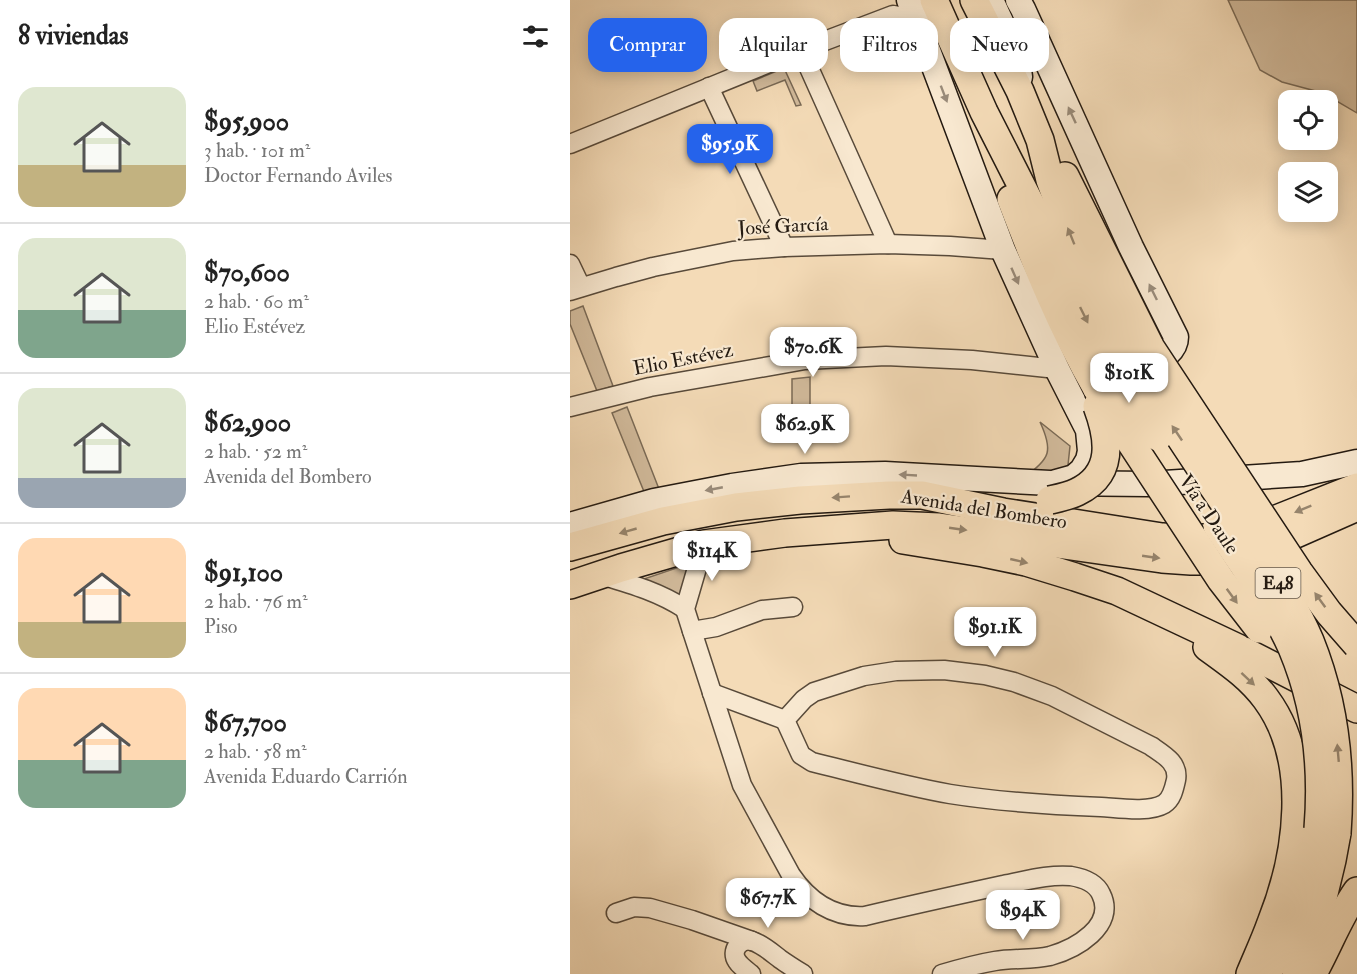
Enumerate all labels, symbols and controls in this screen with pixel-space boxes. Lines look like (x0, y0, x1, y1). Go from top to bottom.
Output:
chip: Comprar (588, 18, 707, 72)
chip: Alquilar (719, 18, 828, 72)
chip: Filtros (840, 18, 938, 72)
chip: Nuevo (950, 18, 1049, 72)
text: 8 viviendas (18, 20, 128, 52)
icon: filters (519, 20, 552, 53)
one-way arrow (940, 85, 949, 103)
map controls (1278, 90, 1338, 222)
button: locate (1278, 90, 1338, 150)
text: $95,900 (204, 106, 289, 138)
one-way arrow (1067, 106, 1076, 123)
icon: home (66, 111, 138, 183)
pin: $95.9K (681, 124, 779, 175)
text: $95.9K (701, 131, 759, 156)
text: 3 hab. · 101 m² (204, 138, 310, 163)
button: layers (1278, 162, 1338, 222)
text: Doctor Fernando Aviles (204, 163, 392, 188)
street label: José García (736, 211, 830, 241)
one-way arrow (1066, 227, 1075, 245)
text: $70,600 (204, 257, 290, 289)
icon: home (66, 262, 138, 334)
one-way arrow (1010, 267, 1020, 285)
one-way arrow (1149, 283, 1158, 300)
text: 2 hab. · 60 m² (204, 289, 309, 314)
one-way arrow (1080, 307, 1089, 324)
text: Elio Estévez (204, 314, 305, 339)
pin: $70.6K (764, 327, 862, 378)
text: $70.6K (784, 334, 842, 359)
street label: Elio Estévez (631, 337, 735, 381)
pin: $101K (1087, 353, 1171, 404)
text: $101K (1104, 360, 1154, 385)
pin: $62.9K (756, 404, 854, 455)
text: $62,900 (204, 407, 291, 439)
text: $62.9K (775, 411, 835, 436)
icon: home (66, 412, 138, 484)
one-way arrow (1171, 426, 1183, 442)
text: 2 hab. · 52 m² (204, 439, 307, 464)
text: Avenida del Bombero (204, 464, 372, 489)
street label: Vía a Daule (1173, 469, 1245, 559)
one-way arrow (898, 471, 917, 480)
street label: Avenida del Bombero (898, 483, 1069, 534)
one-way arrow (704, 485, 723, 494)
one-way arrow (832, 492, 851, 502)
one-way arrow (1293, 504, 1311, 514)
one-way arrow (948, 525, 967, 534)
one-way arrow (619, 526, 637, 536)
pin: $114K (670, 531, 754, 582)
text: $114K (687, 538, 737, 563)
one-way arrow (1141, 553, 1160, 562)
one-way arrow (1009, 556, 1028, 566)
text: $91,100 (204, 557, 283, 589)
icon: home (66, 562, 138, 634)
road number: E48 (1256, 568, 1300, 598)
one-way arrow (1226, 588, 1238, 603)
text: 2 hab. · 76 m² (204, 589, 308, 614)
one-way arrow (1314, 592, 1326, 607)
pin: $91.1K (946, 607, 1044, 658)
text: Piso (204, 614, 237, 639)
text: $91.1K (968, 614, 1022, 639)
one-way arrow (1240, 672, 1255, 685)
text: $67,700 (204, 707, 287, 739)
icon: home (66, 712, 138, 784)
text: 2 hab. · 58 m² (204, 739, 307, 764)
one-way arrow (1333, 744, 1342, 763)
text: Avenida Eduardo Carrión (204, 764, 408, 789)
pin: $67.7K (719, 878, 817, 929)
text: $67.7K (740, 885, 796, 910)
pin: $94K (987, 890, 1059, 941)
text: $94K (1000, 897, 1046, 922)

